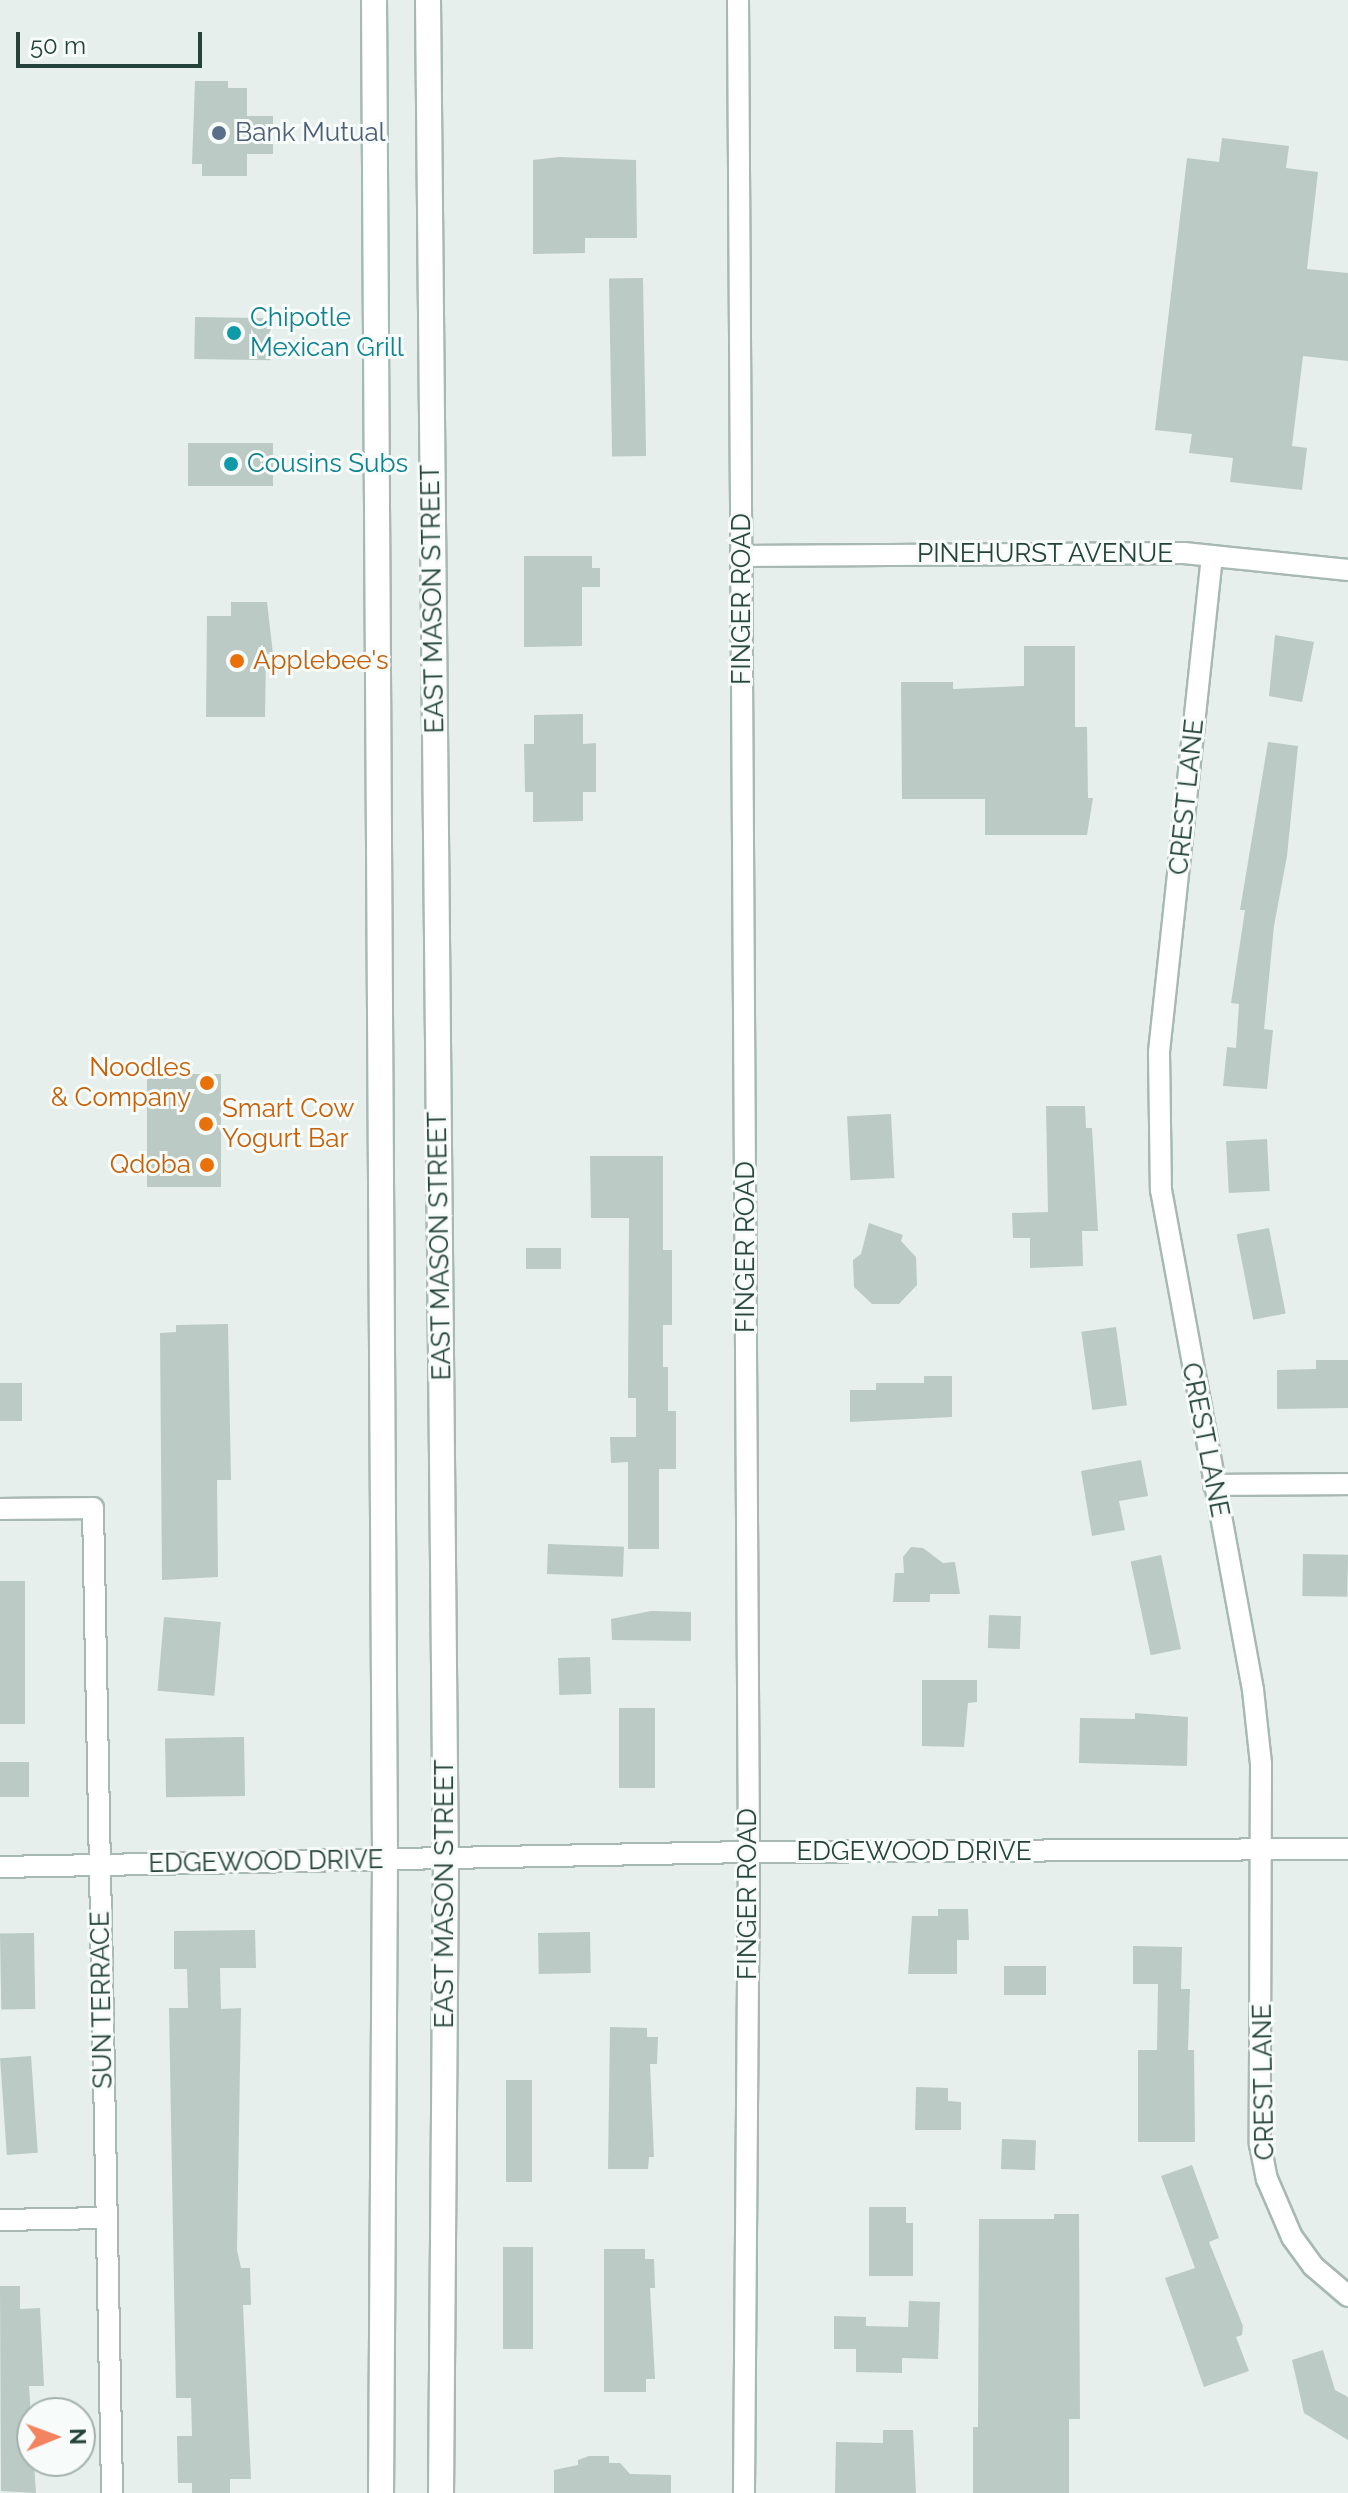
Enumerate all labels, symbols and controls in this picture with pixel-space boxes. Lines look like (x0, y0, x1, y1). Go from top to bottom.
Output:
scale bar (20, 16, 206, 66)
text: 50 m (30, 31, 86, 60)
place label: Bank Mutual (235, 117, 386, 149)
marker: Bank Mutual (210, 124, 228, 142)
place label: Chipotle Mexican Grill (250, 302, 404, 364)
marker: Chipotle Mexican Grill (225, 324, 243, 342)
place label: Cousins Subs (247, 448, 408, 480)
marker: Cousins Subs (222, 455, 240, 473)
street label: EAST MASON STREET (415, 464, 451, 734)
street label: FINGER ROAD (726, 513, 758, 685)
street label: PINEHURST AVENUE (916, 538, 1174, 570)
place label: Applebee's (253, 645, 389, 677)
marker: Applebee's (228, 652, 246, 670)
street label: CREST LANE (1163, 717, 1211, 877)
place label: Noodles & Company (51, 1052, 191, 1114)
marker: Noodles & Company (198, 1074, 216, 1092)
place label: Smart Cow Yogurt Bar (222, 1093, 354, 1154)
street label: EAST MASON STREET (422, 1111, 458, 1381)
marker: Smart Cow Yogurt Bar (197, 1115, 215, 1133)
place label: Qdoba (110, 1149, 191, 1181)
marker: Qdoba (198, 1156, 216, 1174)
street label: FINGER ROAD (730, 1161, 762, 1333)
street label: CREST LANE (1175, 1360, 1235, 1520)
street label: EAST MASON STREET (429, 1759, 461, 2029)
street label: FINGER ROAD (732, 1808, 764, 1980)
street label: EDGEWOOD DRIVE (796, 1836, 1032, 1868)
street label: EDGEWOOD DRIVE (148, 1844, 384, 1880)
street label: SUN TERRACE (85, 1911, 119, 2089)
street label: CREST LANE (1247, 2003, 1281, 2161)
north arrow (16, 2397, 96, 2477)
text: N (65, 2428, 91, 2445)

